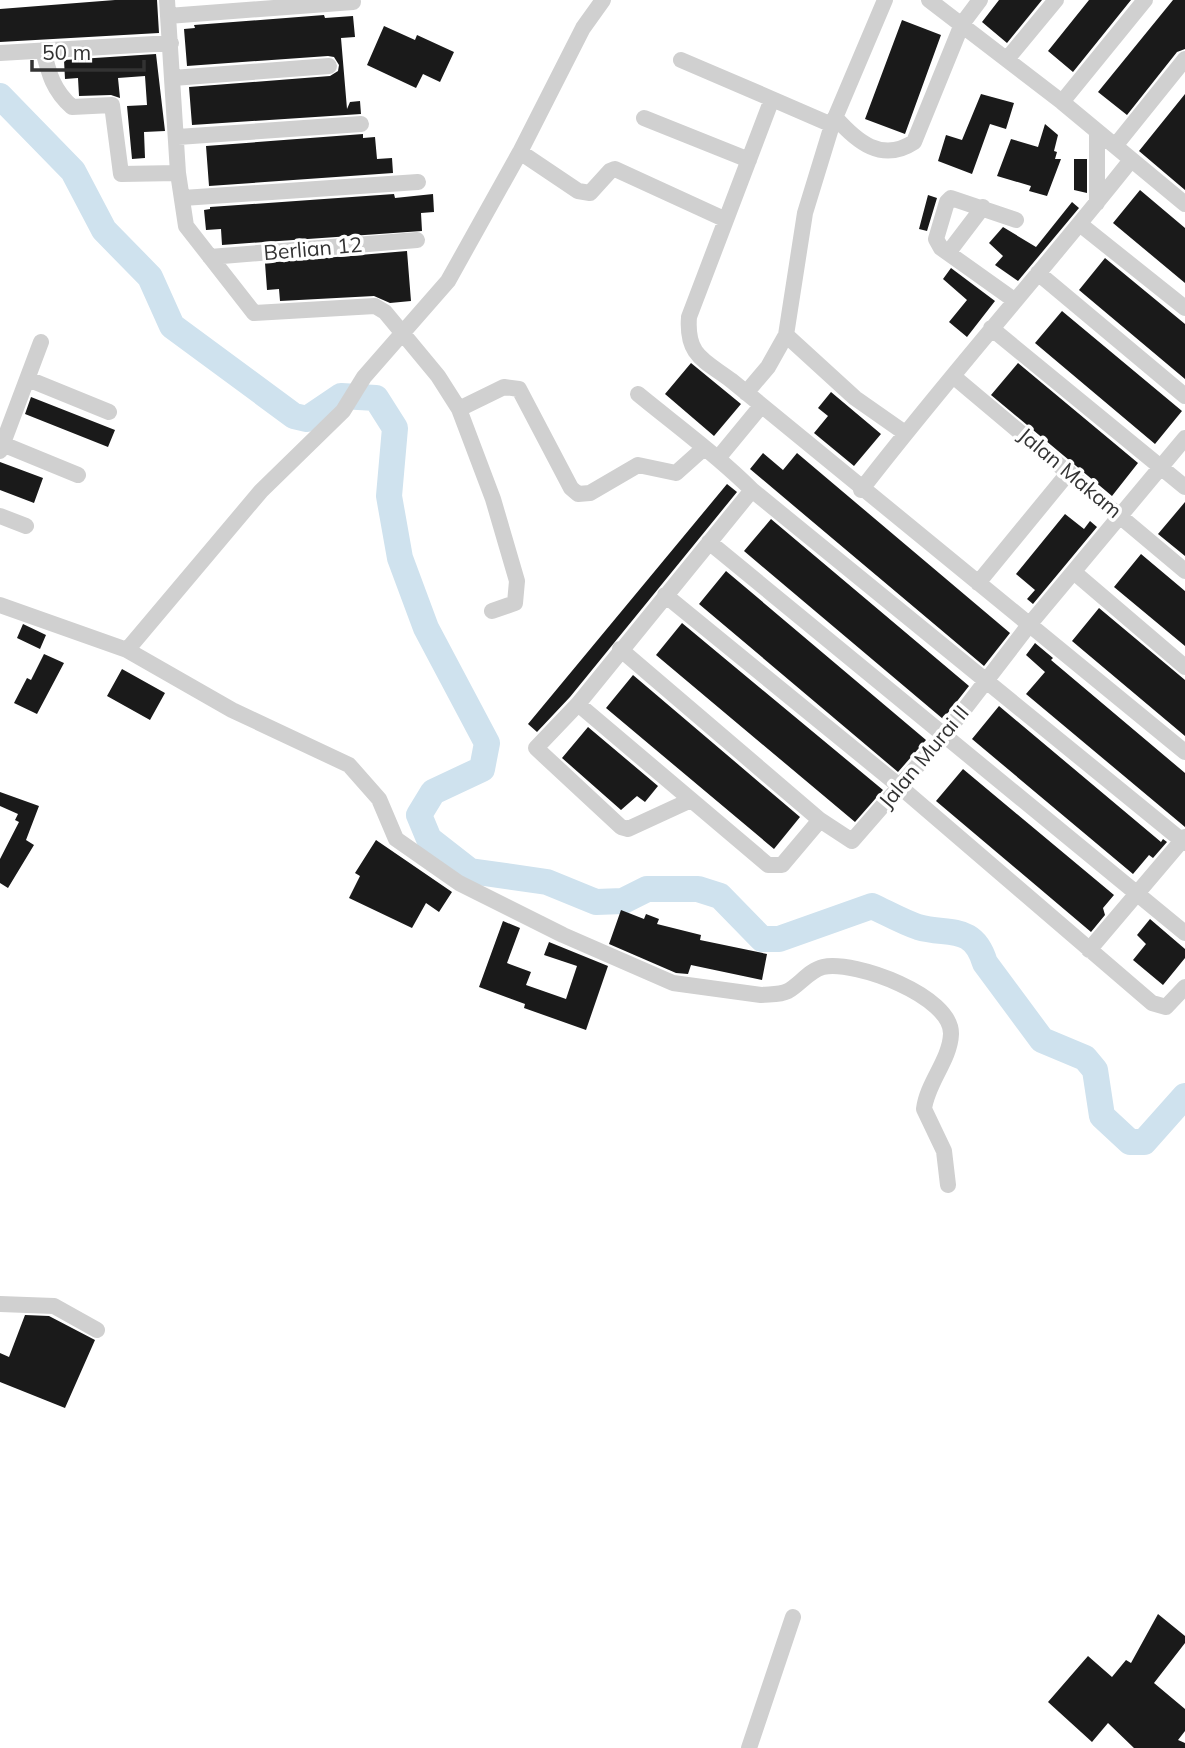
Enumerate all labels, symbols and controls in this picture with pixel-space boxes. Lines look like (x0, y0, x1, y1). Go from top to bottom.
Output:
scale bar (32, 28, 144, 72)
text: 50 m (42, 39, 91, 65)
street label: Berlian 12 (263, 231, 363, 265)
street label: Jalan Makam (1014, 421, 1128, 523)
street label: Jalan Murai II (873, 700, 974, 813)

